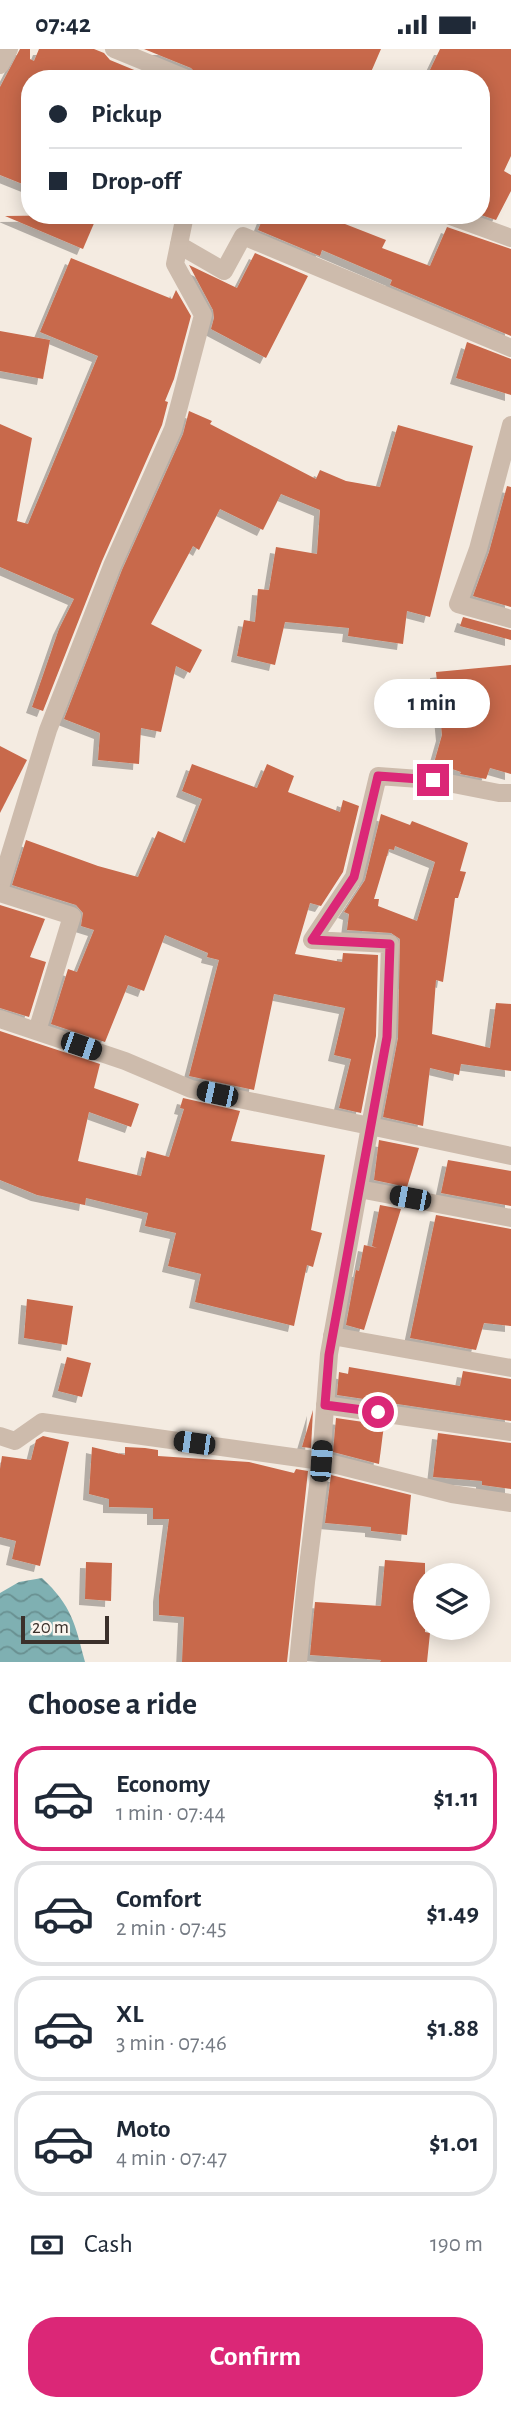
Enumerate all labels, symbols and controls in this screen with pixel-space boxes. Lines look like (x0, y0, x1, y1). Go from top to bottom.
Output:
text: 07:42 (35, 11, 91, 37)
text: Pickup (91, 101, 162, 127)
text: Drop-off (91, 168, 180, 194)
callout: 1 min (375, 679, 491, 727)
text: 1 min (408, 692, 456, 715)
route end (417, 764, 449, 796)
car (58, 1029, 105, 1063)
car (195, 1079, 240, 1109)
car (388, 1184, 433, 1212)
route start (362, 1396, 394, 1428)
car (172, 1430, 217, 1456)
car (310, 1439, 333, 1483)
map controls (413, 1563, 490, 1640)
button: layers (413, 1563, 490, 1640)
scale bar (21, 1613, 108, 1645)
text: 20 m (32, 1618, 69, 1637)
text: Choose a ride (28, 1688, 197, 1720)
icon: car (32, 1767, 95, 1830)
text: Economy (116, 1771, 210, 1797)
text: $1.11 (433, 1785, 479, 1811)
text: 1 min · 07:44 (116, 1802, 226, 1825)
icon: car (32, 1882, 95, 1945)
text: Comfort (116, 1886, 201, 1912)
text: $1.49 (426, 1900, 479, 1926)
text: 2 min · 07:45 (116, 1917, 227, 1940)
icon: car (32, 1997, 95, 2060)
text: XL (116, 2001, 143, 2027)
text: $1.88 (426, 2015, 479, 2041)
text: 3 min · 07:46 (116, 2032, 227, 2055)
icon: car (32, 2112, 95, 2175)
text: Moto (116, 2116, 171, 2142)
text: $1.01 (429, 2130, 479, 2156)
text: 4 min · 07:47 (116, 2147, 227, 2170)
icon: cash (28, 2226, 66, 2264)
text: Cash (84, 2231, 133, 2257)
text: 190 m (430, 2233, 483, 2256)
button: Confirm (28, 2317, 483, 2397)

